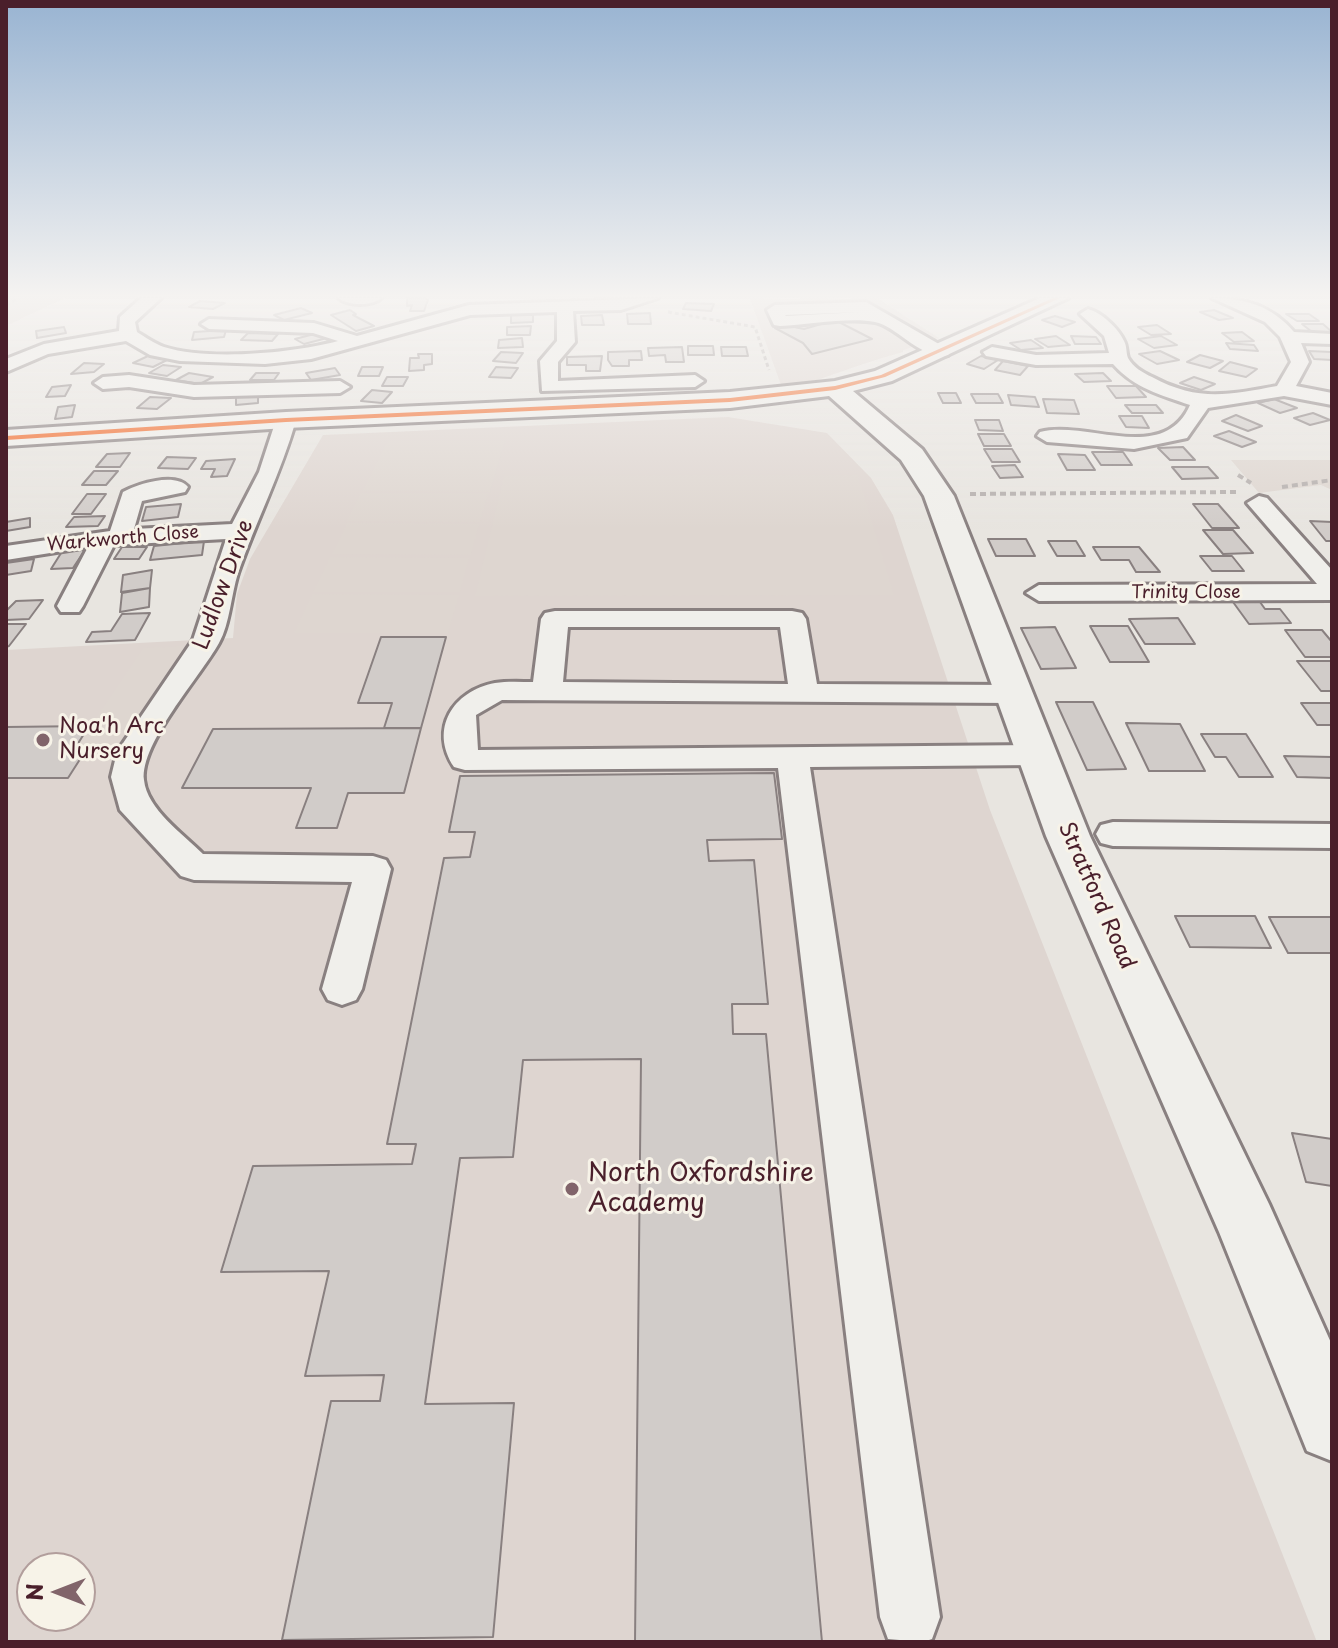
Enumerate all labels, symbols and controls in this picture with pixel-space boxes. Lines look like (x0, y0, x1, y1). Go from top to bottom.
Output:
street label: Ludlow Drive (188, 516, 260, 654)
street label: Warkworth Close (46, 522, 200, 556)
street label: Trinity Close (1131, 582, 1241, 604)
place label: Noa'h Arc Nursery (59, 714, 164, 766)
marker: Noa'h Arc Nursery (34, 731, 52, 749)
street label: Stratford Road (1052, 818, 1140, 974)
place label: North Oxfordshire Academy (588, 1158, 814, 1220)
marker: North Oxfordshire Academy (563, 1180, 581, 1198)
north arrow (16, 1552, 96, 1632)
text: N (17, 1583, 50, 1601)

